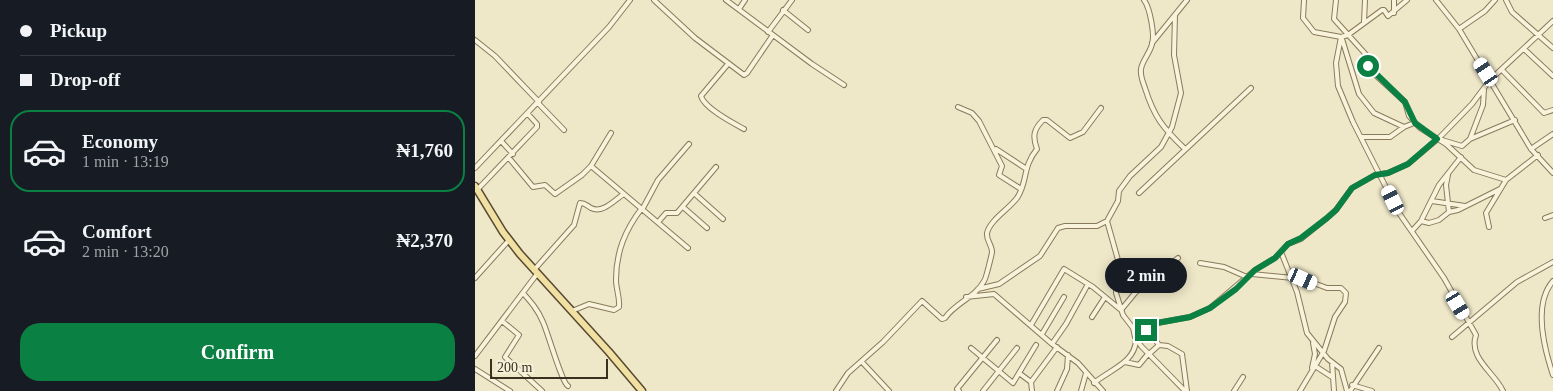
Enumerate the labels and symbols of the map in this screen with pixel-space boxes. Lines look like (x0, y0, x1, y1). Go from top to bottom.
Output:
route start (1357, 55, 1379, 77)
car (1471, 55, 1500, 89)
car (1379, 183, 1406, 217)
callout: 2 min (1105, 258, 1187, 292)
car (1286, 266, 1319, 292)
car (1443, 288, 1472, 322)
route end (1135, 319, 1157, 341)
scale bar (490, 356, 607, 379)

